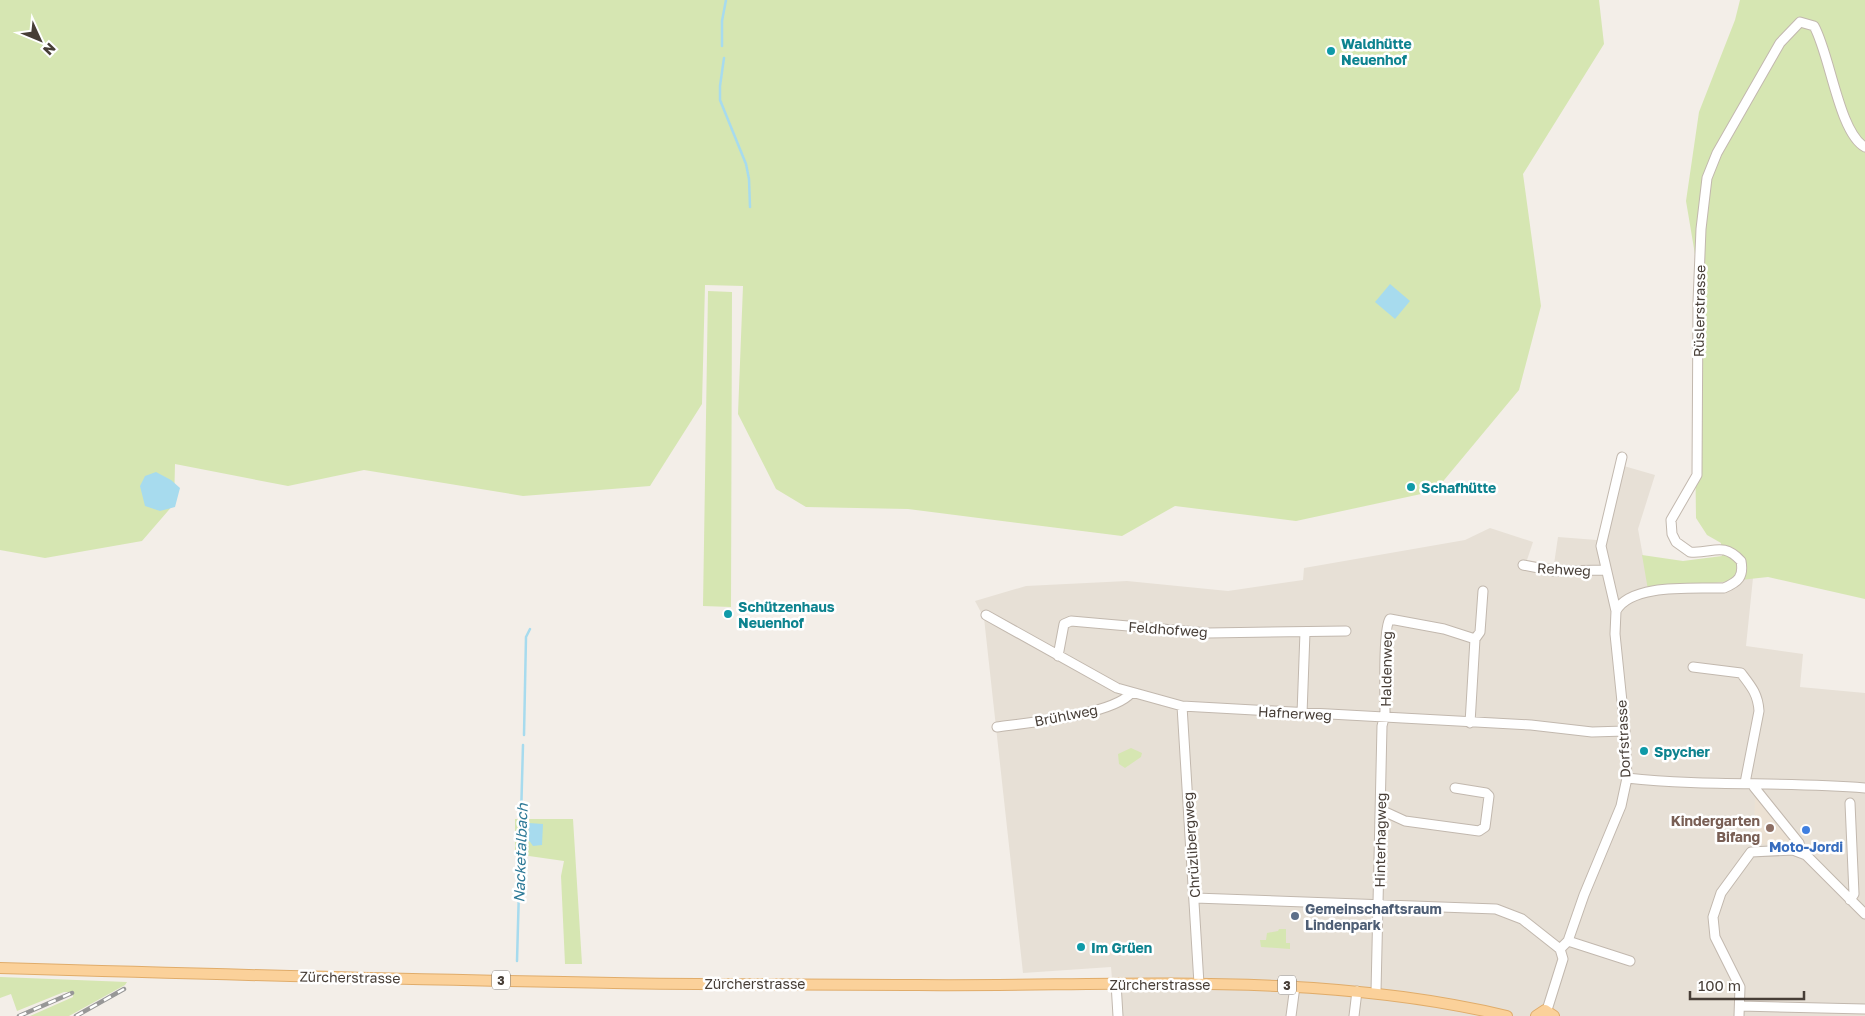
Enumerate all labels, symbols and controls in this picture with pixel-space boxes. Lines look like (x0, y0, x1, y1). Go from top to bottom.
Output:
north arrow (15, 15, 65, 65)
place label: Waldhütte Neuenhof (1341, 35, 1412, 68)
text: N (40, 40, 60, 59)
marker: Waldhütte Neuenhof (1325, 45, 1337, 57)
street label: Rüslerstrasse (1690, 265, 1708, 357)
place label: Schafhütte (1421, 479, 1496, 496)
marker: Schafhütte (1405, 481, 1417, 493)
street label: Rehweg (1537, 559, 1591, 579)
place label: Schützenhaus Neuenhof (738, 598, 835, 631)
marker: Schützenhaus Neuenhof (722, 608, 734, 620)
street label: Feldhofweg (1128, 618, 1208, 640)
street label: Haldenweg (1377, 631, 1395, 707)
street label: Dorfstrasse (1612, 699, 1634, 779)
street label: Brühlweg (1033, 701, 1099, 729)
street label: Hafnerweg (1258, 703, 1332, 723)
place label: Spycher (1654, 743, 1711, 760)
marker: Spycher (1638, 745, 1650, 757)
street label: Chrüzlibergweg (1179, 792, 1203, 898)
street label: Hinterhagweg (1371, 792, 1389, 888)
water label: Nacketalbach (509, 802, 531, 903)
place label: Kindergarten Bifang (1671, 812, 1760, 845)
marker: Kindergarten Bifang (1764, 822, 1776, 834)
marker: Moto-Jordi (1800, 824, 1812, 836)
place label: Moto-Jordi (1769, 838, 1843, 855)
place label: Gemeinschaftsraum Lindenpark (1305, 900, 1442, 933)
marker: Gemeinschaftsraum Lindenpark (1289, 910, 1301, 922)
place label: Im Grüen (1091, 939, 1152, 956)
marker: Im Grüen (1075, 941, 1087, 953)
street label: Zürcherstrasse (299, 968, 401, 986)
scale bar (1690, 968, 1804, 1000)
road number: 3 (492, 970, 510, 990)
street label: Zürcherstrasse (705, 975, 805, 992)
street label: Zürcherstrasse (1110, 976, 1210, 993)
road number: 3 (1278, 976, 1296, 994)
text: 100 m (1698, 976, 1741, 994)

